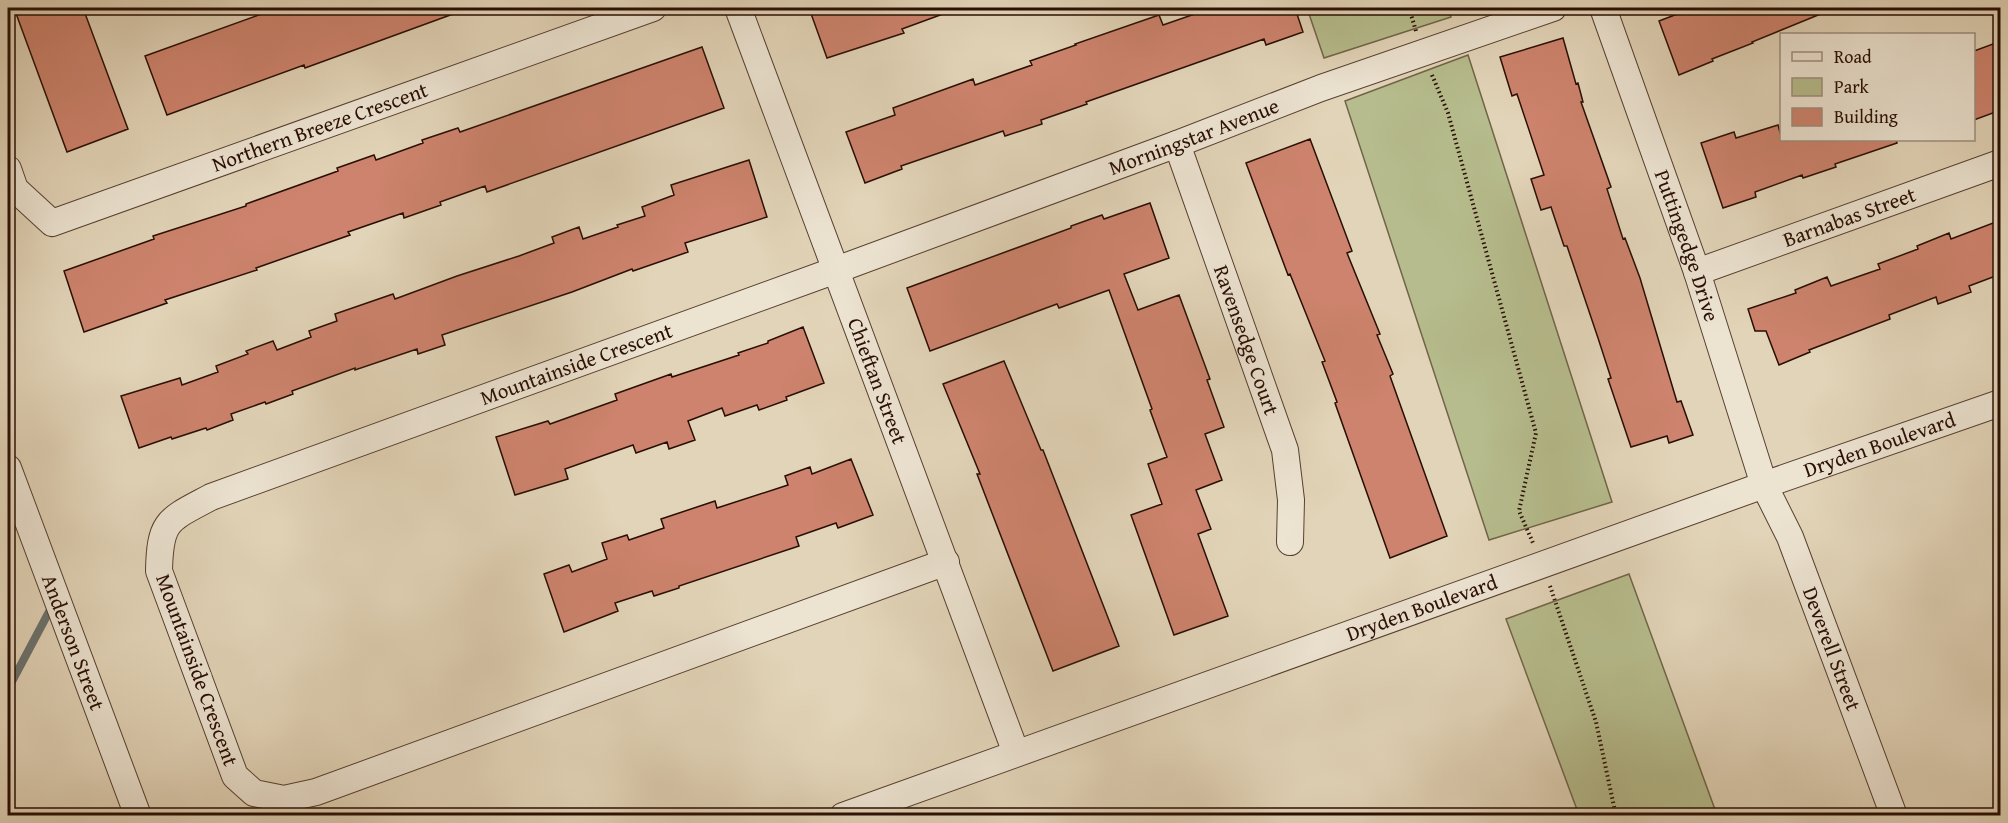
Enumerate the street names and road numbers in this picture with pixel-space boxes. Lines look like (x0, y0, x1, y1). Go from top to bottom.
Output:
street label: Northern Breeze Crescent (208, 74, 433, 180)
street label: Morningstar Avenue (1104, 90, 1283, 183)
street label: Puttingedge Drive (1647, 165, 1728, 325)
street label: Barnabas Street (1779, 178, 1921, 255)
street label: Ravensedge Court (1206, 261, 1288, 420)
street label: Chieftan Street (840, 313, 916, 449)
street label: Mountainside Crescent (476, 315, 677, 413)
street label: Dryden Boulevard (1799, 403, 1960, 485)
street label: Dryden Boulevard (1342, 566, 1502, 649)
street label: Mountainside Crescent (148, 569, 247, 771)
street label: Anderson Street (34, 570, 113, 715)
street label: Deverell Street (1795, 582, 1870, 716)

